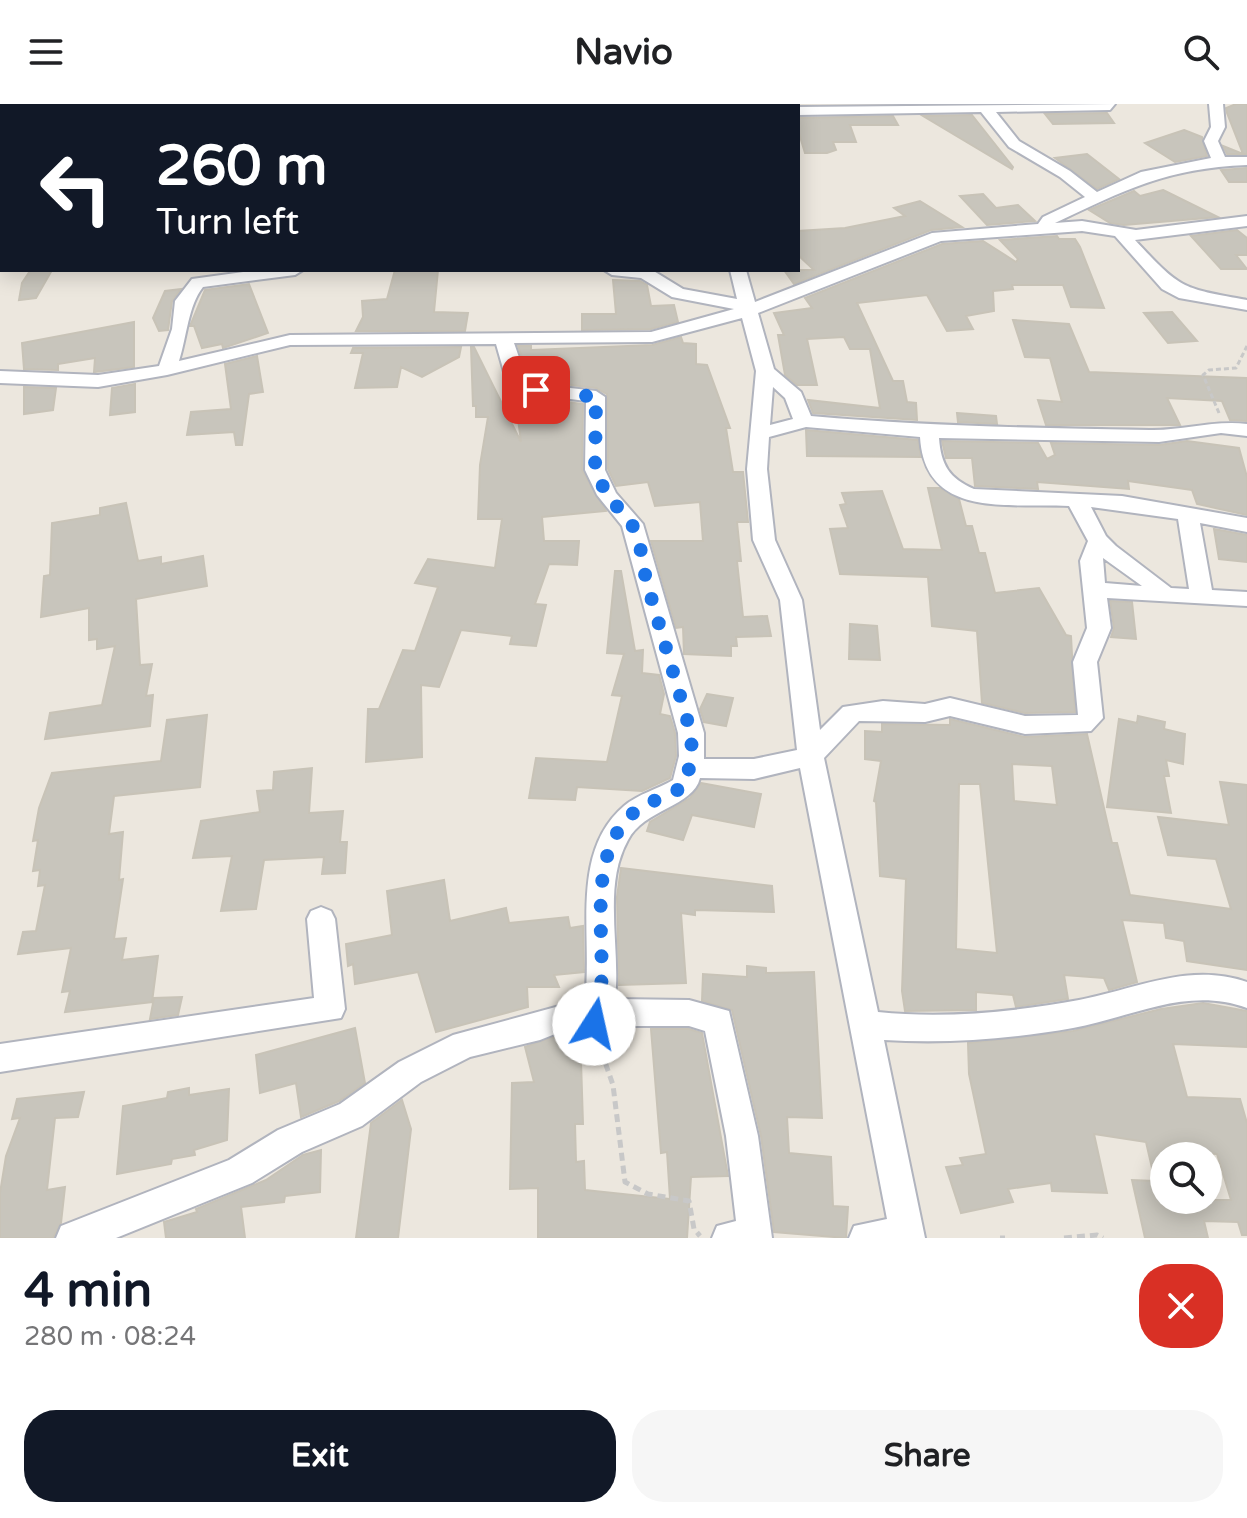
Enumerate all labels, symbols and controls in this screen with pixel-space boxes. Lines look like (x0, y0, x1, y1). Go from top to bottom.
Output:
icon: menu (24, 30, 68, 74)
icon: search (1179, 30, 1223, 74)
text: Navio (574, 31, 673, 74)
text: 260 m (156, 133, 327, 200)
icon: left (24, 136, 128, 240)
text: Turn left (156, 201, 299, 244)
pin (502, 356, 570, 424)
icon: arrive (514, 368, 558, 412)
position arrow (552, 982, 636, 1066)
map controls (1150, 1142, 1222, 1214)
button: search (1150, 1142, 1222, 1214)
text: 4 min (24, 1262, 152, 1320)
button: close (1139, 1264, 1223, 1348)
text: 280 m · 08:24 (24, 1321, 196, 1352)
button: Exit (24, 1410, 616, 1502)
button: Share (632, 1410, 1223, 1502)

